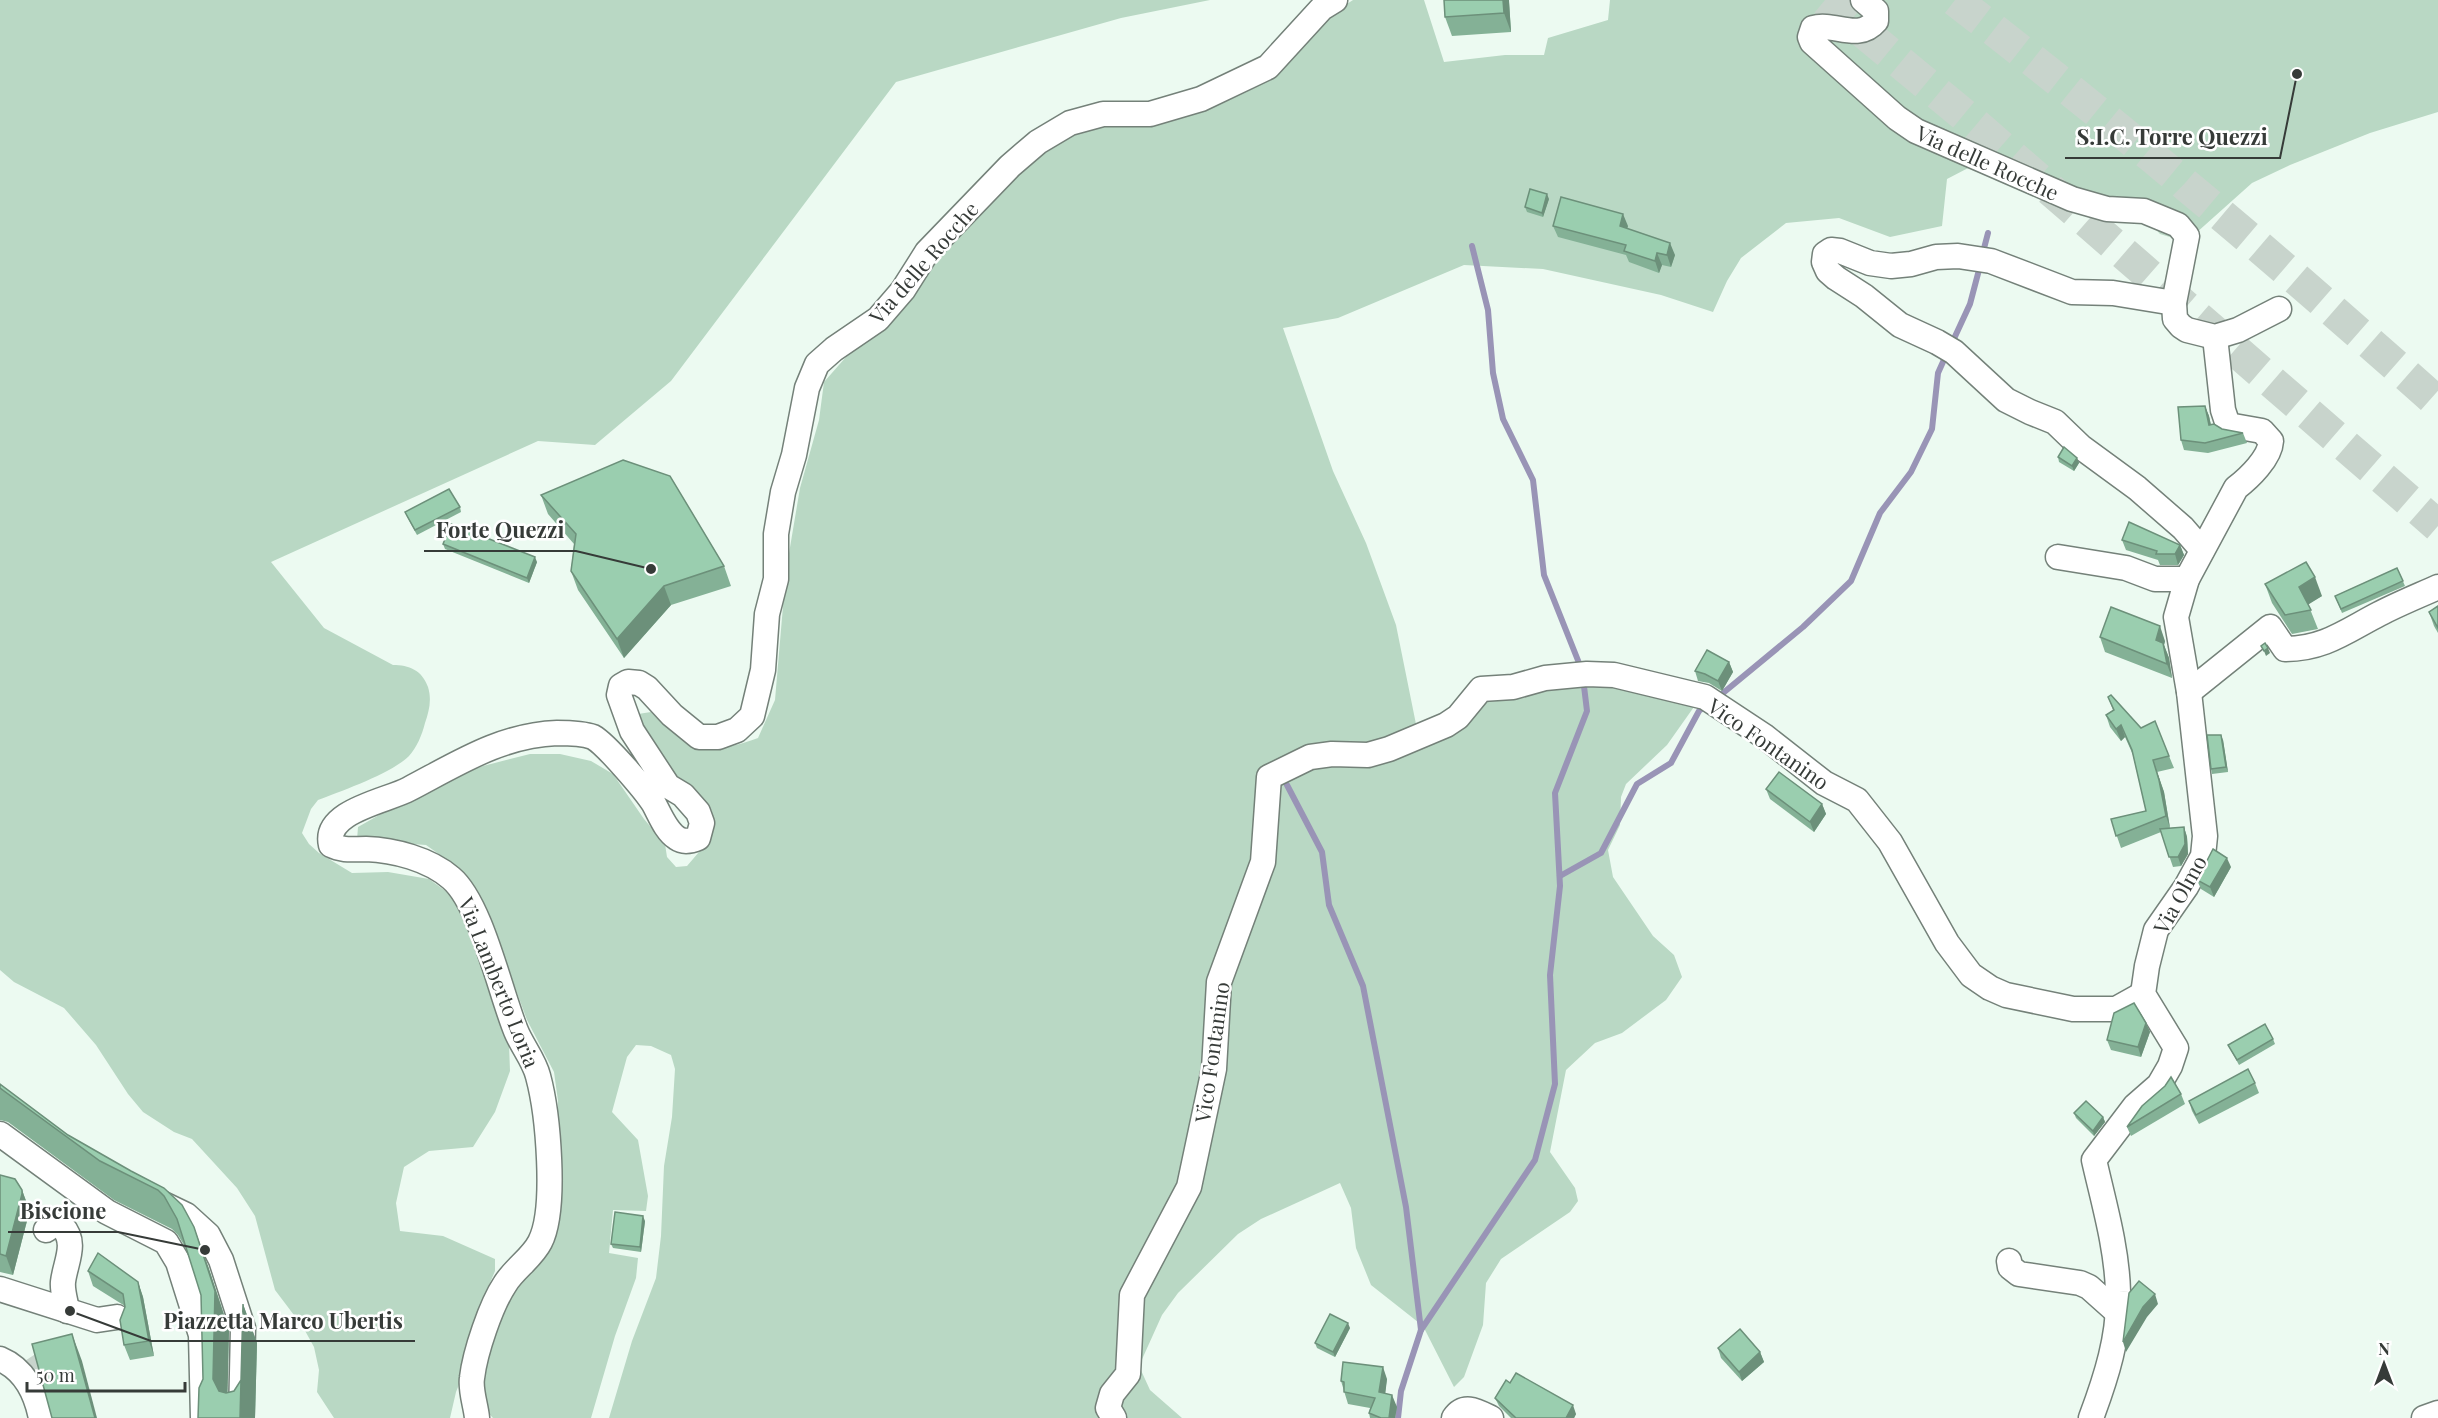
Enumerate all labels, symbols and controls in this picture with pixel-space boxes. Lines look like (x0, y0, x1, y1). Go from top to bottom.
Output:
street label: Via delle Rocche (1911, 118, 2064, 206)
callout: S.I.C. Torre Quezzi (2065, 118, 2280, 158)
text: S.I.C. Torre Quezzi (2076, 121, 2268, 151)
street label: Via delle Rocche (862, 195, 984, 330)
callout: Forte Quezzi (424, 511, 576, 551)
text: Forte Quezzi (436, 514, 564, 544)
street label: Vico Fontanino (1702, 690, 1835, 795)
street label: Via Olmo (2145, 850, 2212, 939)
street label: Via Lamberto Loria (453, 892, 547, 1072)
street label: Vico Fontanino (1187, 980, 1235, 1125)
callout: Biscione (8, 1192, 118, 1232)
text: Biscione (20, 1195, 106, 1225)
callout: Piazzetta Marco Ubertis (151, 1301, 415, 1341)
text: Piazzetta Marco Ubertis (163, 1305, 403, 1335)
north arrow (2354, 1334, 2414, 1394)
text: N (2378, 1338, 2390, 1359)
scale bar (27, 1355, 184, 1393)
text: 50 m (36, 1363, 75, 1387)

